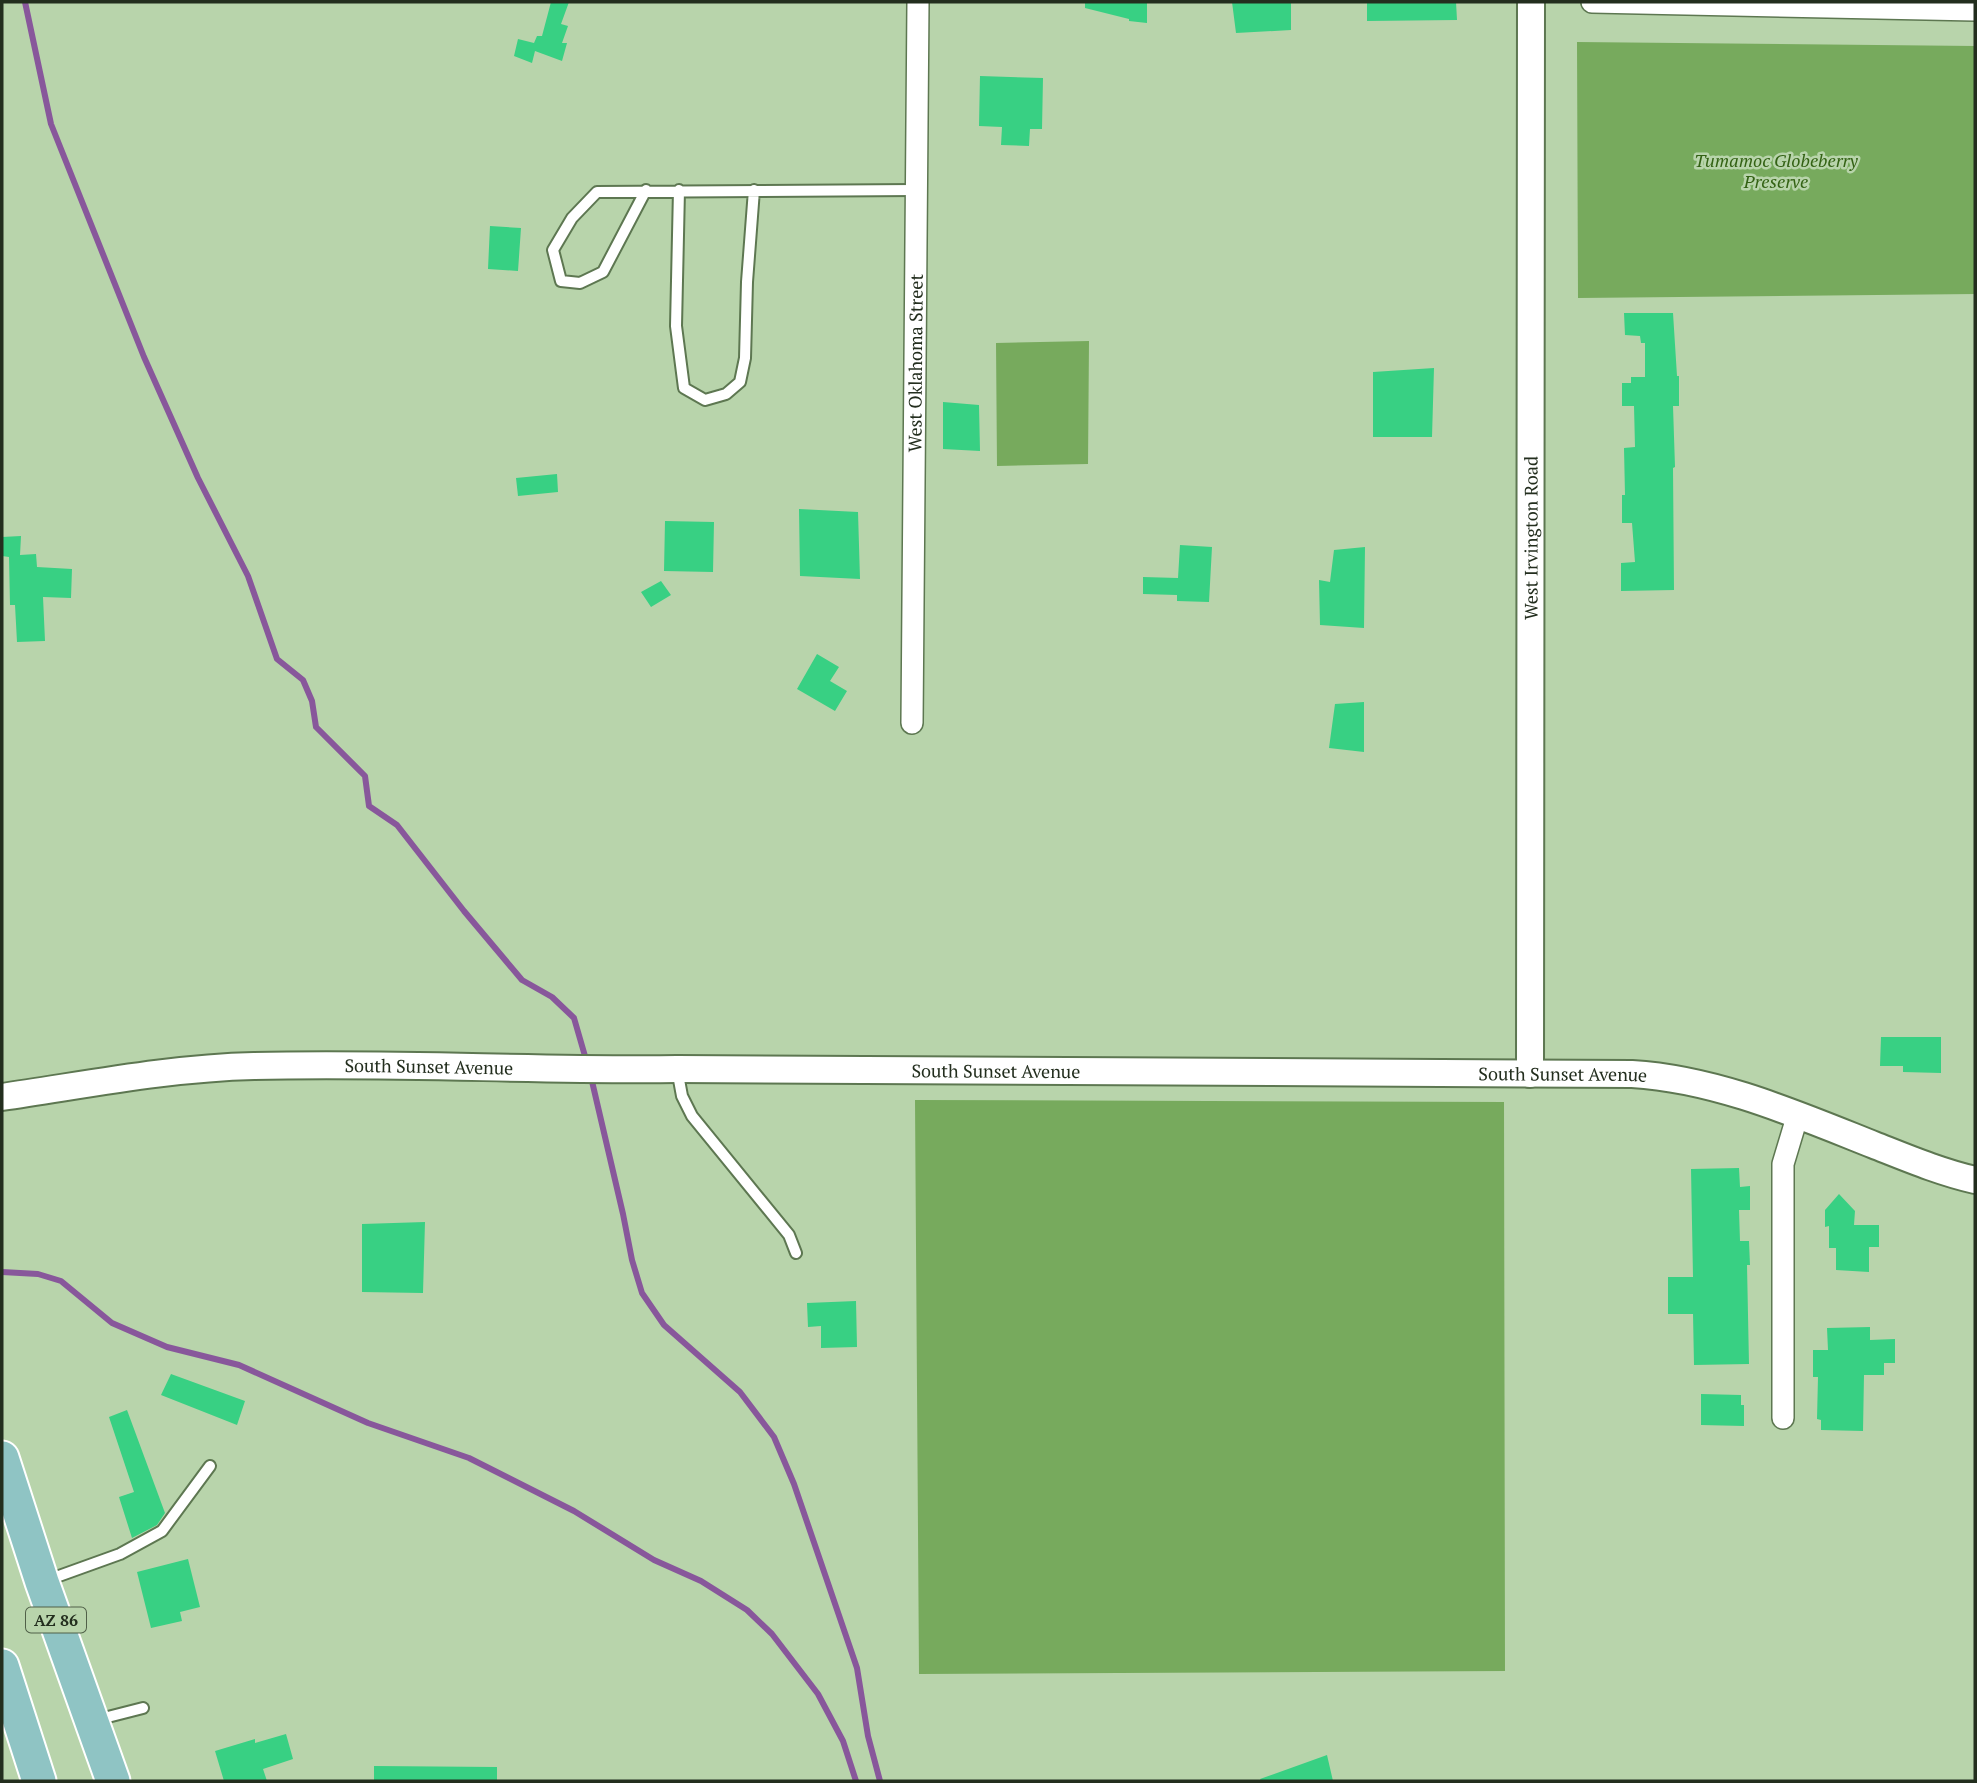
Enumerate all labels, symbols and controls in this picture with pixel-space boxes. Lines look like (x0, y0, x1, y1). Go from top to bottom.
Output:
park label: Tumamoc Globeberry Preserve (1694, 148, 1859, 193)
street label: West Oklahoma Street (902, 273, 928, 452)
street label: West Irvington Road (1518, 456, 1543, 620)
street label: South Sunset Avenue (344, 1053, 514, 1080)
street label: South Sunset Avenue (911, 1058, 1080, 1083)
street label: South Sunset Avenue (1478, 1061, 1648, 1087)
road number: AZ 86 (26, 1608, 86, 1632)

